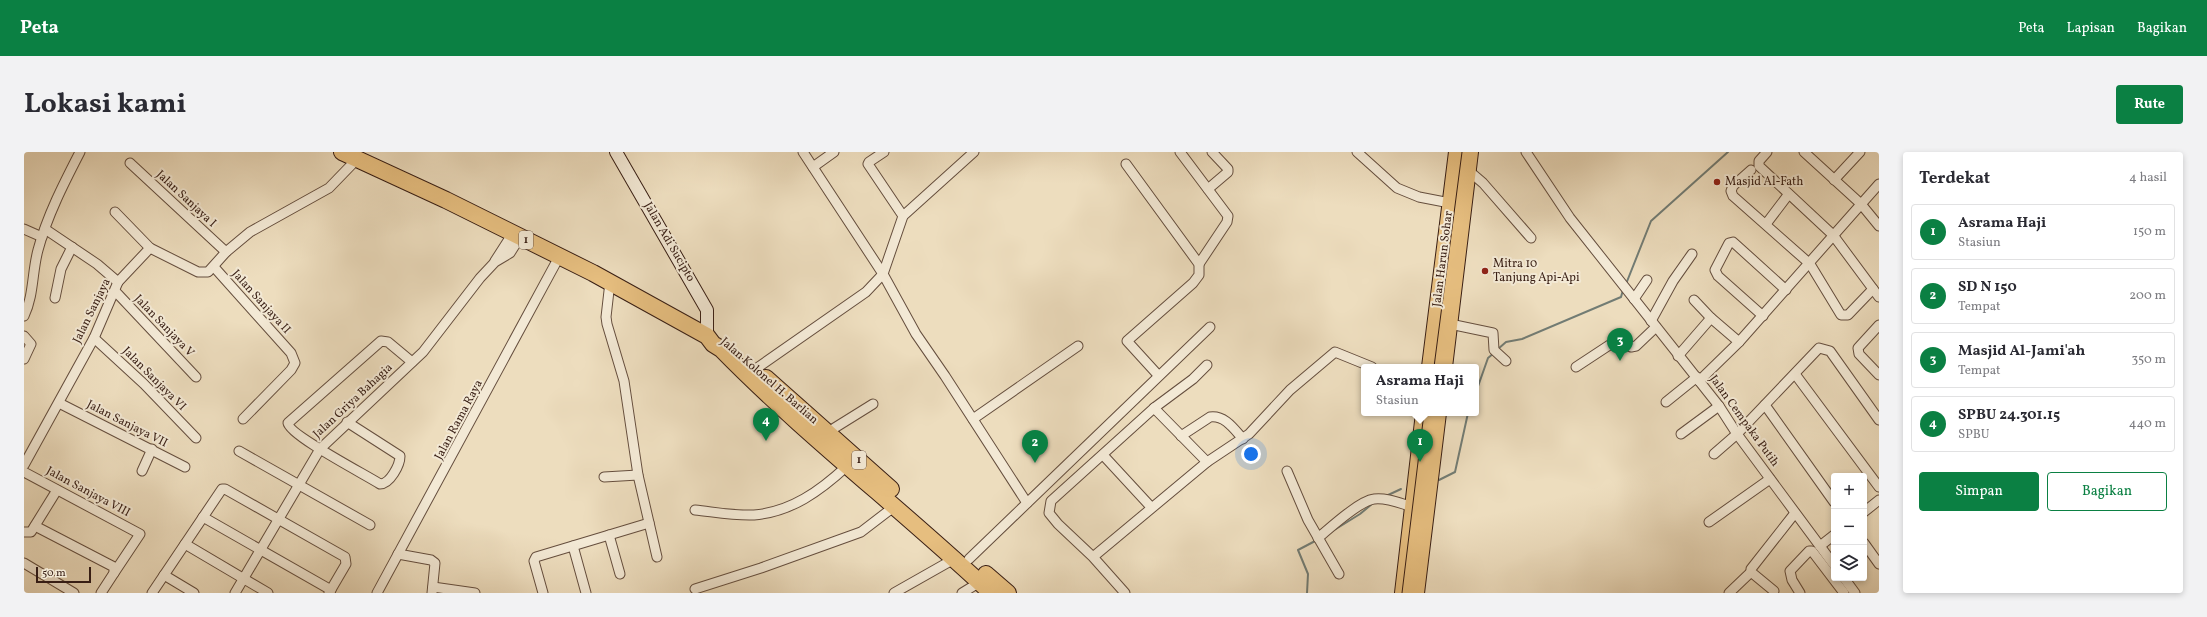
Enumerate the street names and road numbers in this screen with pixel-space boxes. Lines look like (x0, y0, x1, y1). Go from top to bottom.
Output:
street label: Jalan Sanjaya I (152, 167, 220, 231)
street label: Jalan Adi Sucipto (640, 199, 698, 285)
street label: Jalan Harun Sohar (1429, 210, 1457, 308)
road number: 1 (519, 231, 533, 249)
street label: Jalan Sanjaya II (228, 266, 294, 338)
street label: Jalan Sanjaya (69, 276, 115, 346)
street label: Jalan Sanjaya V (130, 291, 198, 361)
street label: Jalan Kolonel H. Barlian (717, 334, 821, 428)
street label: Jalan Sanjaya VI (118, 343, 190, 415)
street label: Jalan Griya Bahagia (310, 360, 396, 442)
street label: Jalan Cempaka Putih (1705, 372, 1783, 470)
street label: Jalan Rama Raya (431, 377, 487, 463)
street label: Jalan Sanjaya VII (84, 397, 170, 451)
road number: 1 (852, 451, 866, 469)
street label: Jalan Sanjaya VIII (43, 463, 133, 521)

